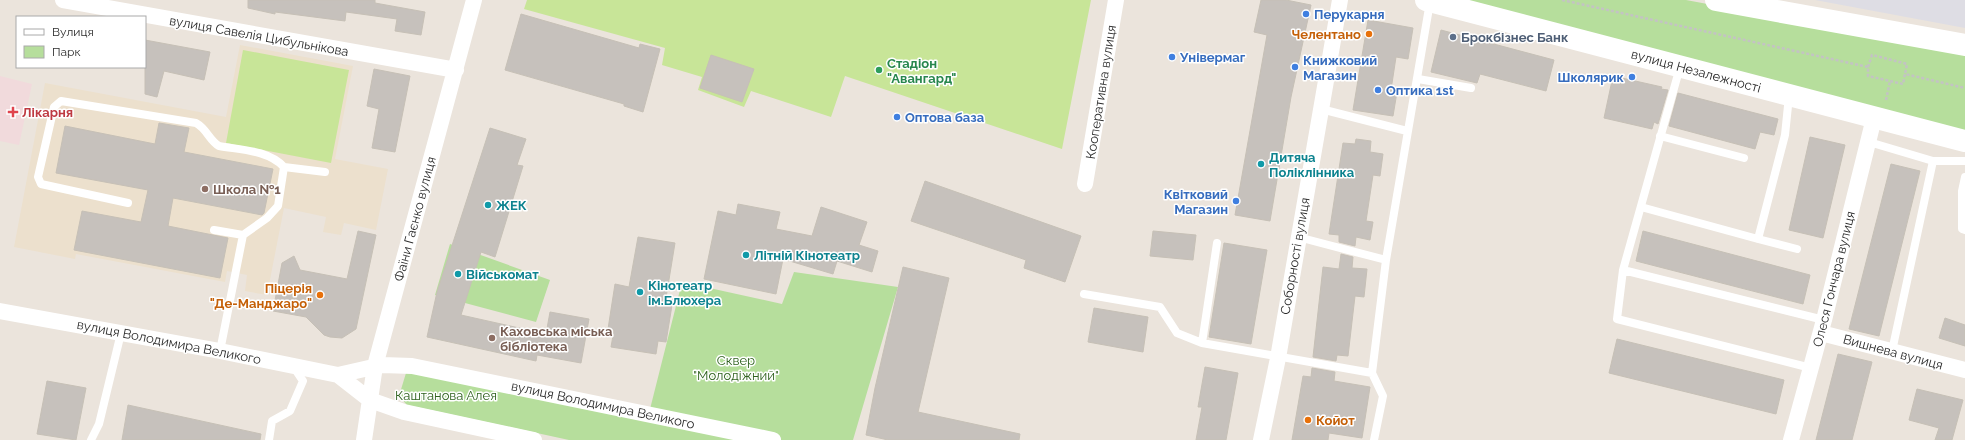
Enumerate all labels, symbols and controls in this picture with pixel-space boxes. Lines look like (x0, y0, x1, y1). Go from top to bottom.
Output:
place label: Перукарня (1314, 7, 1385, 22)
marker: Перукарня (1301, 9, 1311, 19)
street label: вулиця Савелія Цибульнікова (168, 13, 350, 59)
legend (16, 16, 146, 68)
street label: Кооперативна вулиця (1083, 24, 1119, 160)
text: Вулиця (52, 25, 94, 39)
place label: Челентано (1291, 27, 1361, 42)
marker: Челентано (1364, 29, 1374, 39)
place label: Брокбізнес Банк (1461, 30, 1569, 45)
marker: Брокбізнес Банк (1448, 32, 1458, 42)
text: Парк (52, 45, 81, 59)
street label: вулиця Незалежності (1630, 46, 1762, 96)
place label: Універмаг (1179, 50, 1246, 65)
marker: Універмаг (1167, 52, 1177, 62)
place label: Книжковий Магазин (1303, 53, 1377, 83)
place label: Стадіон "Авангард" (887, 56, 956, 86)
marker: Книжковий Магазин (1290, 62, 1300, 72)
marker: Стадіон "Авангард" (874, 65, 884, 75)
place label: Школярик (1557, 70, 1625, 85)
marker: Школярик (1627, 72, 1637, 82)
place label: Оптика 1st (1386, 83, 1454, 98)
marker: Оптика 1st (1373, 85, 1383, 95)
place label: Лікарня (22, 105, 73, 120)
marker: Лікарня (7, 106, 19, 118)
place label: Оптова база (905, 110, 985, 125)
marker: Оптова база (892, 112, 902, 122)
place label: Дитяча Поліклінника (1269, 150, 1355, 180)
street label: Фаїни Гаєнко вулиця (391, 155, 439, 283)
marker: Дитяча Поліклінника (1256, 159, 1266, 169)
place label: Школа №1 (213, 182, 281, 197)
marker: Школа №1 (200, 184, 210, 194)
place label: Квітковий Магазин (1164, 187, 1228, 217)
marker: Квітковий Магазин (1231, 196, 1241, 206)
street label: Соборності вулиця (1277, 196, 1313, 316)
place label: ЖЕК (496, 198, 527, 213)
marker: ЖЕК (483, 200, 493, 210)
street label: Олеся Гончара вулиця (1810, 209, 1858, 349)
place label: Літній Кінотеатр (754, 248, 860, 263)
marker: Літній Кінотеатр (741, 250, 751, 260)
place label: Військомат (466, 267, 539, 282)
marker: Військомат (453, 269, 463, 279)
place label: Кінотеатр ім.Блюхера (648, 278, 722, 308)
place label: Піцерія "Де-Манджаро" (210, 281, 312, 311)
marker: Кінотеатр ім.Блюхера (635, 287, 645, 297)
marker: Піцерія "Де-Манджаро" (315, 290, 325, 300)
street label: вулиця Володимира Великого (76, 317, 263, 367)
place label: Каховська міська бібліотека (500, 324, 613, 354)
street label: Вишнева вулиця (1841, 331, 1945, 373)
marker: Каховська міська бібліотека (487, 333, 497, 343)
park label: Сквер "Молодіжний" (693, 353, 779, 383)
street label: вулиця Володимира Великого (510, 378, 696, 432)
park label: Каштанова Алея (395, 388, 497, 403)
place label: Койот (1316, 413, 1355, 428)
marker: Койот (1303, 415, 1313, 425)

